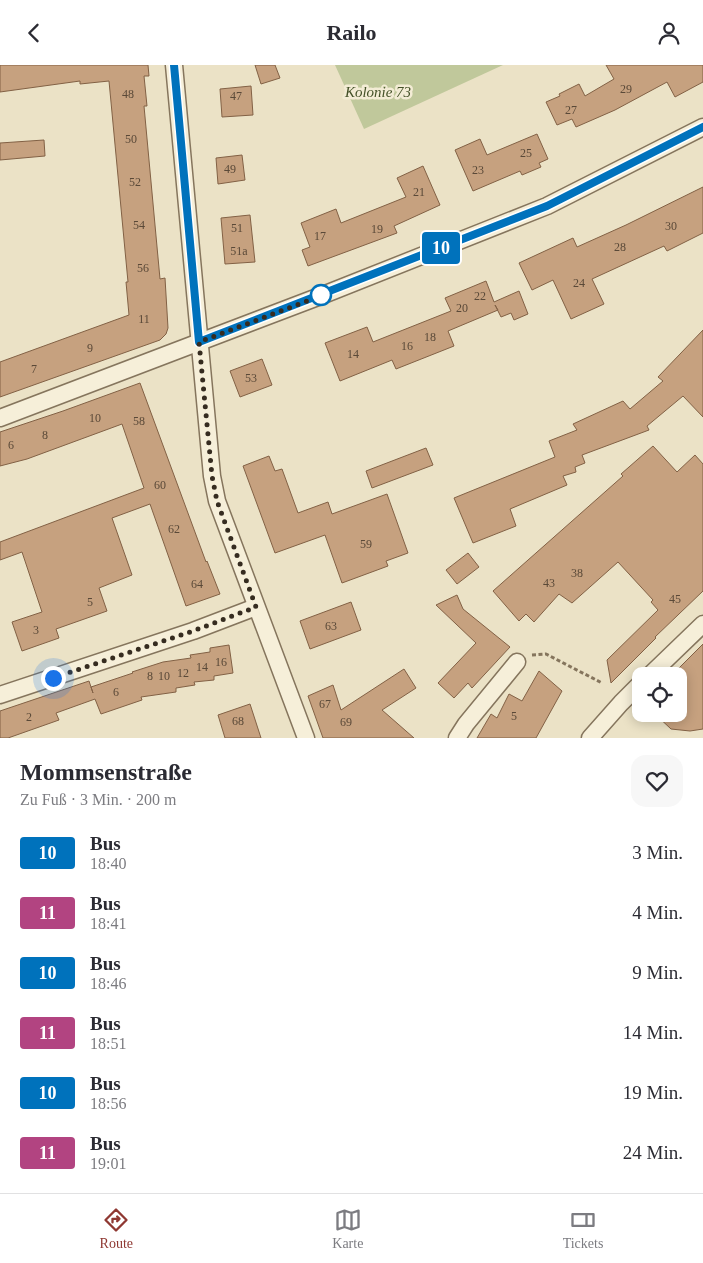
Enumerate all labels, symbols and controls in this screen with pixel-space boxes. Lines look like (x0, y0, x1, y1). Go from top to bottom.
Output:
icon: back (20, 19, 48, 47)
icon: person (655, 19, 683, 47)
text: Railo (326, 20, 377, 45)
house number: 29 (620, 82, 632, 96)
park label: Kolonie 73 (344, 84, 411, 100)
house number: 48 (122, 87, 134, 101)
house number: 47 (230, 89, 242, 103)
house number: 27 (565, 103, 577, 117)
house number: 50 (125, 132, 137, 146)
house number: 25 (520, 146, 532, 160)
house number: 49 (224, 162, 236, 176)
house number: 23 (472, 163, 484, 177)
house number: 52 (129, 175, 141, 189)
house number: 21 (413, 185, 425, 199)
house number: 54 (133, 218, 145, 232)
house number: 30 (665, 219, 677, 233)
house number: 51 (231, 221, 243, 235)
house number: 19 (371, 222, 383, 236)
house number: 17 (314, 229, 326, 243)
line badge: 10 (418, 232, 464, 264)
text: 10 (432, 238, 450, 258)
house number: 28 (614, 240, 626, 254)
house number: 51a (230, 244, 248, 258)
house number: 56 (137, 261, 149, 275)
house number: 24 (573, 276, 585, 290)
unlabelled marker (310, 284, 332, 306)
house number: 22 (474, 289, 486, 303)
house number: 20 (456, 301, 468, 315)
house number: 11 (138, 312, 150, 326)
house number: 18 (424, 330, 436, 344)
house number: 16 (401, 339, 413, 353)
house number: 9 (87, 341, 93, 355)
house number: 14 (347, 347, 359, 361)
house number: 7 (31, 362, 37, 376)
house number: 53 (245, 371, 257, 385)
house number: 10 (89, 411, 101, 425)
house number: 58 (133, 414, 145, 428)
house number: 8 (42, 428, 48, 442)
house number: 6 (8, 438, 14, 452)
house number: 60 (154, 478, 166, 492)
house number: 62 (168, 522, 180, 536)
house number: 59 (360, 537, 372, 551)
house number: 38 (571, 566, 583, 580)
house number: 43 (543, 576, 555, 590)
house number: 64 (191, 577, 203, 591)
house number: 45 (669, 592, 681, 606)
house number: 5 (87, 595, 93, 609)
house number: 63 (325, 619, 337, 633)
house number: 3 (33, 623, 39, 637)
house number: 16 (215, 655, 227, 669)
house number: 14 (196, 660, 208, 674)
your location (41, 666, 66, 691)
house number: 12 (177, 666, 189, 680)
map controls (632, 667, 687, 722)
button: locate (632, 667, 687, 722)
house number: 8 (147, 669, 153, 683)
house number: 10 (158, 669, 170, 683)
house number: 6 (113, 685, 119, 699)
house number: 67 (319, 697, 331, 711)
house number: 5 (511, 709, 517, 723)
house number: 2 (26, 710, 32, 724)
house number: 68 (232, 714, 244, 728)
house number: 69 (340, 715, 352, 729)
button: heart (631, 755, 683, 807)
text: Mommsenstraße (20, 759, 192, 785)
text: Zu Fuß · 3 Min. · 200 m (20, 791, 176, 808)
text: Bus (90, 833, 121, 854)
text: 3 Min. (632, 842, 683, 863)
text: 10 (39, 843, 57, 863)
text: 18:40 (90, 855, 126, 872)
text: Bus (90, 893, 121, 914)
text: 4 Min. (632, 902, 683, 923)
text: 11 (39, 903, 56, 923)
text: 18:41 (90, 915, 126, 932)
text: Bus (90, 953, 121, 974)
text: 9 Min. (632, 962, 683, 983)
text: 10 (39, 963, 57, 983)
text: 18:46 (90, 975, 126, 992)
text: Bus (90, 1013, 121, 1034)
text: 14 Min. (623, 1022, 683, 1043)
text: 11 (39, 1023, 56, 1043)
text: 18:51 (90, 1035, 126, 1052)
text: Bus (90, 1073, 121, 1094)
text: 19 Min. (623, 1082, 683, 1103)
text: 10 (39, 1083, 57, 1103)
text: 18:56 (90, 1095, 126, 1112)
text: Bus (90, 1133, 121, 1154)
text: 24 Min. (623, 1142, 683, 1163)
text: 11 (39, 1143, 56, 1163)
text: 19:01 (90, 1155, 126, 1172)
tab: Route (100, 1206, 133, 1252)
tab: Karte (332, 1206, 363, 1252)
tab: Tickets (563, 1206, 603, 1252)

